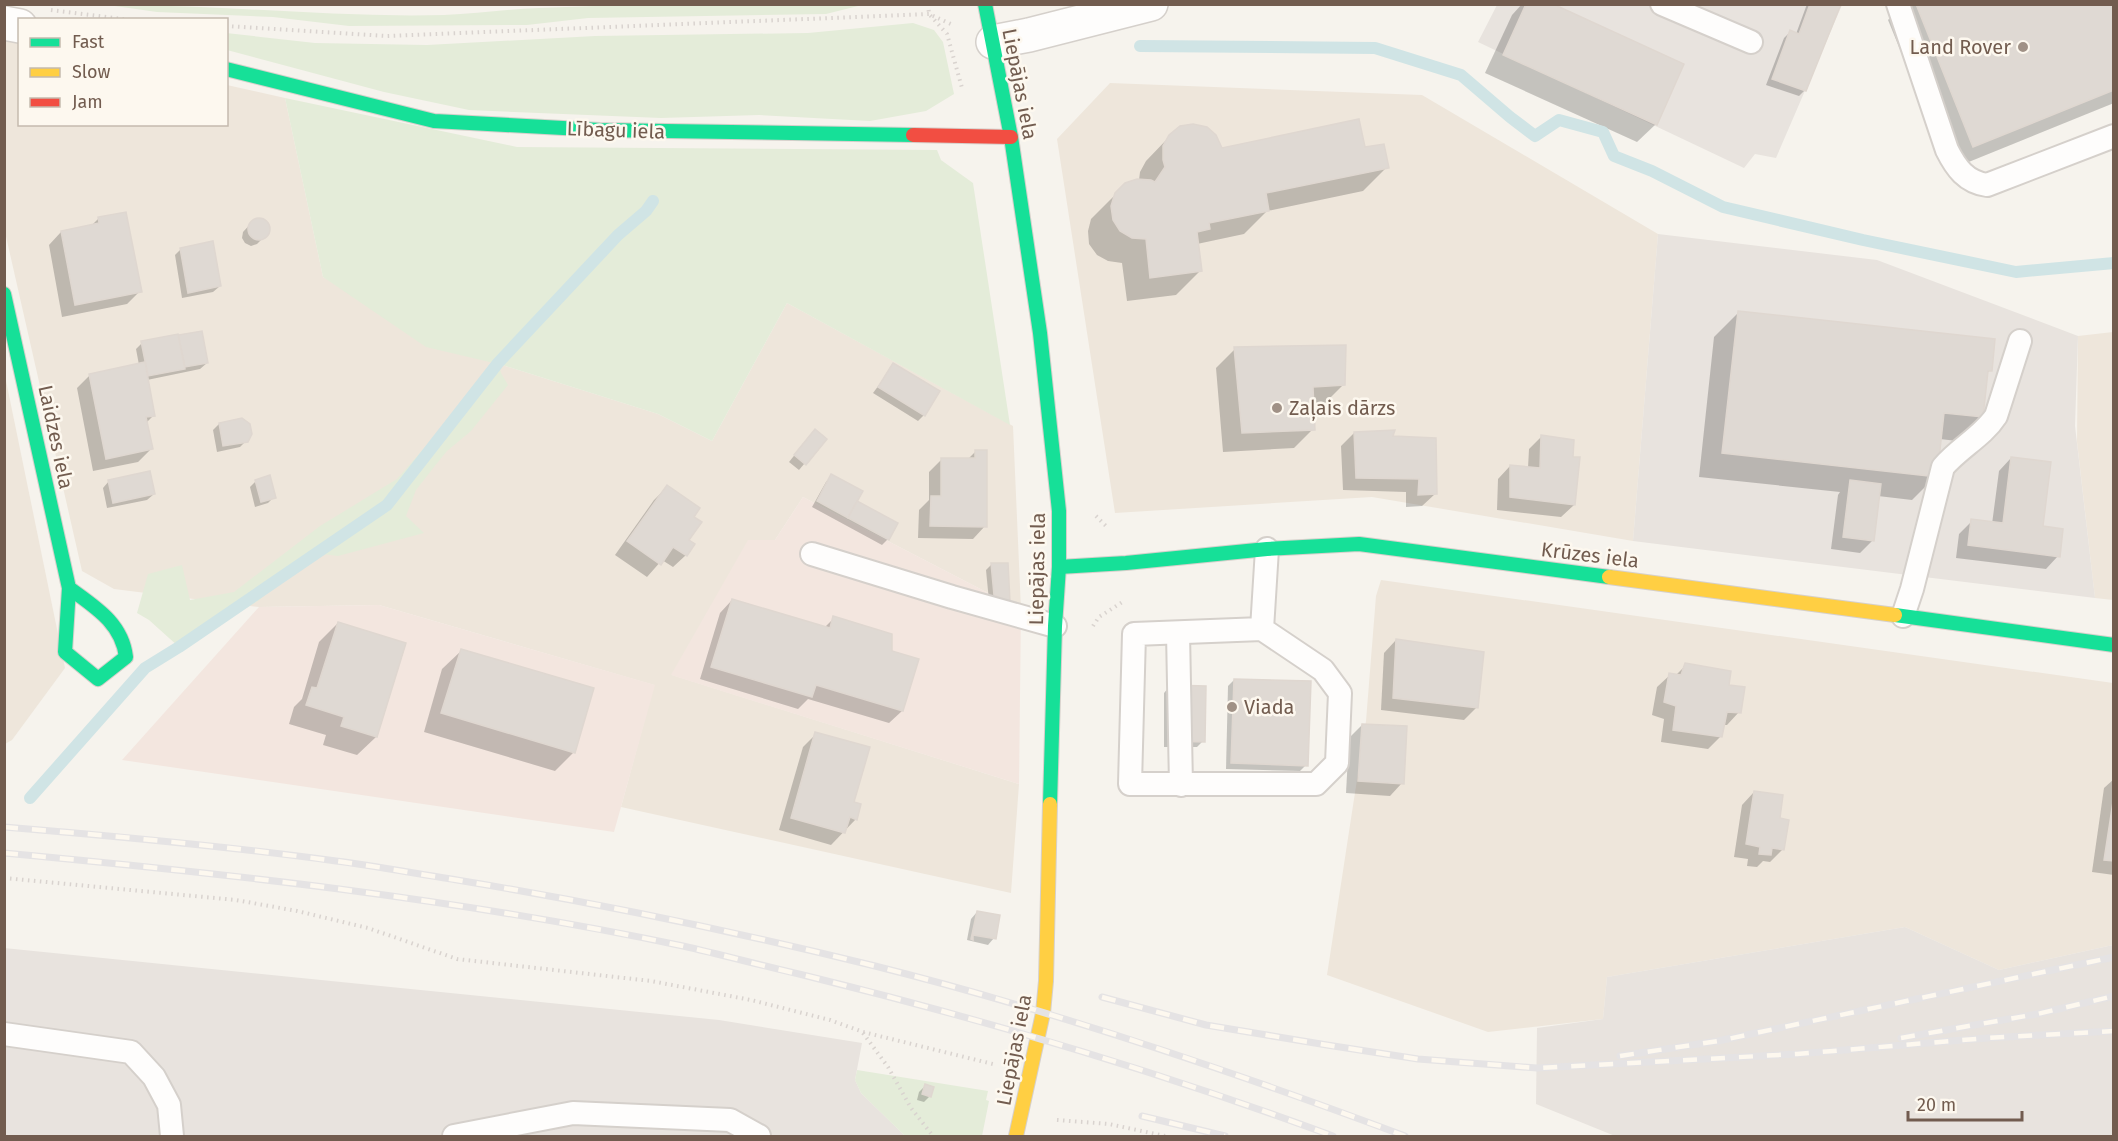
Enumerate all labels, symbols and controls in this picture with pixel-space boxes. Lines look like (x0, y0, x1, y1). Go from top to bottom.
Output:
legend (18, 18, 228, 126)
street label: Liepājas iela (997, 26, 1043, 142)
text: Fast (72, 31, 105, 53)
place label: Land Rover (1910, 35, 2011, 59)
marker: Land Rover (2016, 40, 2030, 54)
text: Slow (72, 61, 111, 83)
text: Jam (72, 91, 103, 113)
street label: Lībagu iela (566, 116, 666, 144)
street label: Laidzes iela (33, 383, 79, 491)
place label: Zaļais dārzs (1289, 396, 1395, 421)
marker: Zaļais dārzs (1270, 401, 1284, 415)
street label: Liepājas iela (1024, 512, 1050, 626)
street label: Krūzes iela (1540, 537, 1640, 573)
place label: Viada (1244, 695, 1294, 719)
marker: Viada (1225, 700, 1239, 714)
street label: Liepājas iela (991, 992, 1037, 1108)
scale bar (1908, 1084, 2022, 1122)
text: 20 m (1917, 1094, 1956, 1116)

